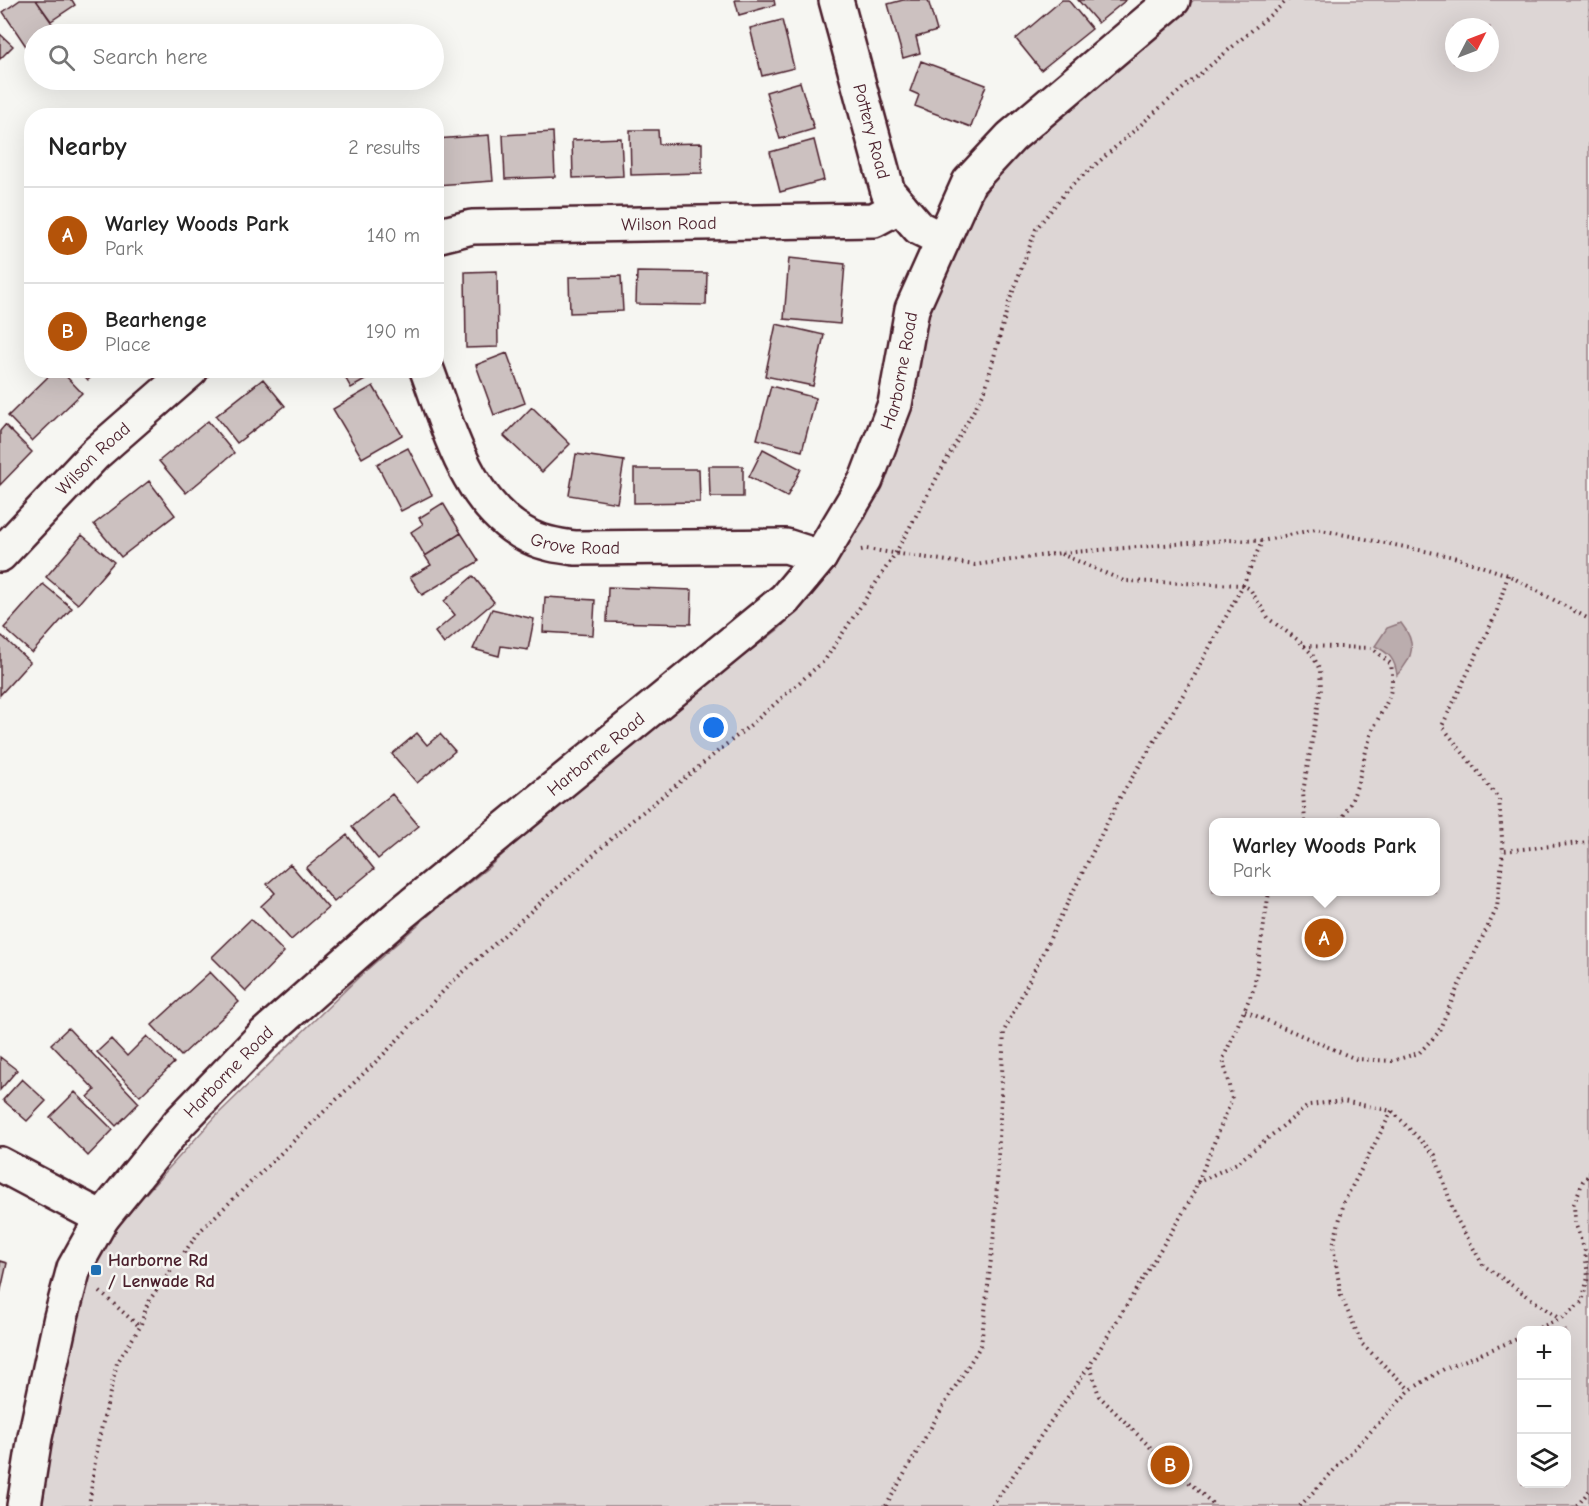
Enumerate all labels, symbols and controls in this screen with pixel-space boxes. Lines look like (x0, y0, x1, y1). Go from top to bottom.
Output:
north arrow (1445, 18, 1499, 72)
search box (24, 24, 444, 90)
icon: search (45, 41, 78, 74)
text: Search here (93, 44, 208, 70)
street label: Pottery Road (848, 82, 894, 181)
text: Nearby (48, 132, 127, 162)
text: 2 results (348, 136, 420, 159)
text: Warley Woods Park (105, 211, 289, 237)
street label: Wilson Road (621, 213, 717, 235)
text: A (62, 224, 73, 247)
text: 140 m (367, 224, 420, 247)
text: Park (105, 237, 143, 260)
text: Bearhenge (105, 307, 207, 333)
street label: Harborne Road (876, 310, 922, 433)
text: B (61, 320, 74, 343)
text: 190 m (366, 320, 420, 343)
text: Place (105, 333, 151, 356)
street label: Wilson Road (52, 418, 135, 500)
street label: Grove Road (527, 528, 620, 559)
street label: Harborne Road (543, 708, 649, 801)
your location (699, 713, 728, 742)
popup (1209, 818, 1440, 896)
text: Warley Woods Park (1233, 833, 1416, 859)
text: Park (1233, 859, 1271, 882)
pin: A (1304, 916, 1344, 960)
street label: Harborne Road (180, 1022, 278, 1123)
place label: Harborne Rd / Lenwade Rd (108, 1250, 215, 1292)
marker: Harborne Rd / Lenwade Rd (89, 1263, 103, 1277)
map controls (1517, 1326, 1571, 1488)
button: + (1517, 1326, 1571, 1380)
button: − (1517, 1380, 1571, 1434)
button: layers (1517, 1434, 1571, 1488)
pin: B (1150, 1442, 1190, 1488)

